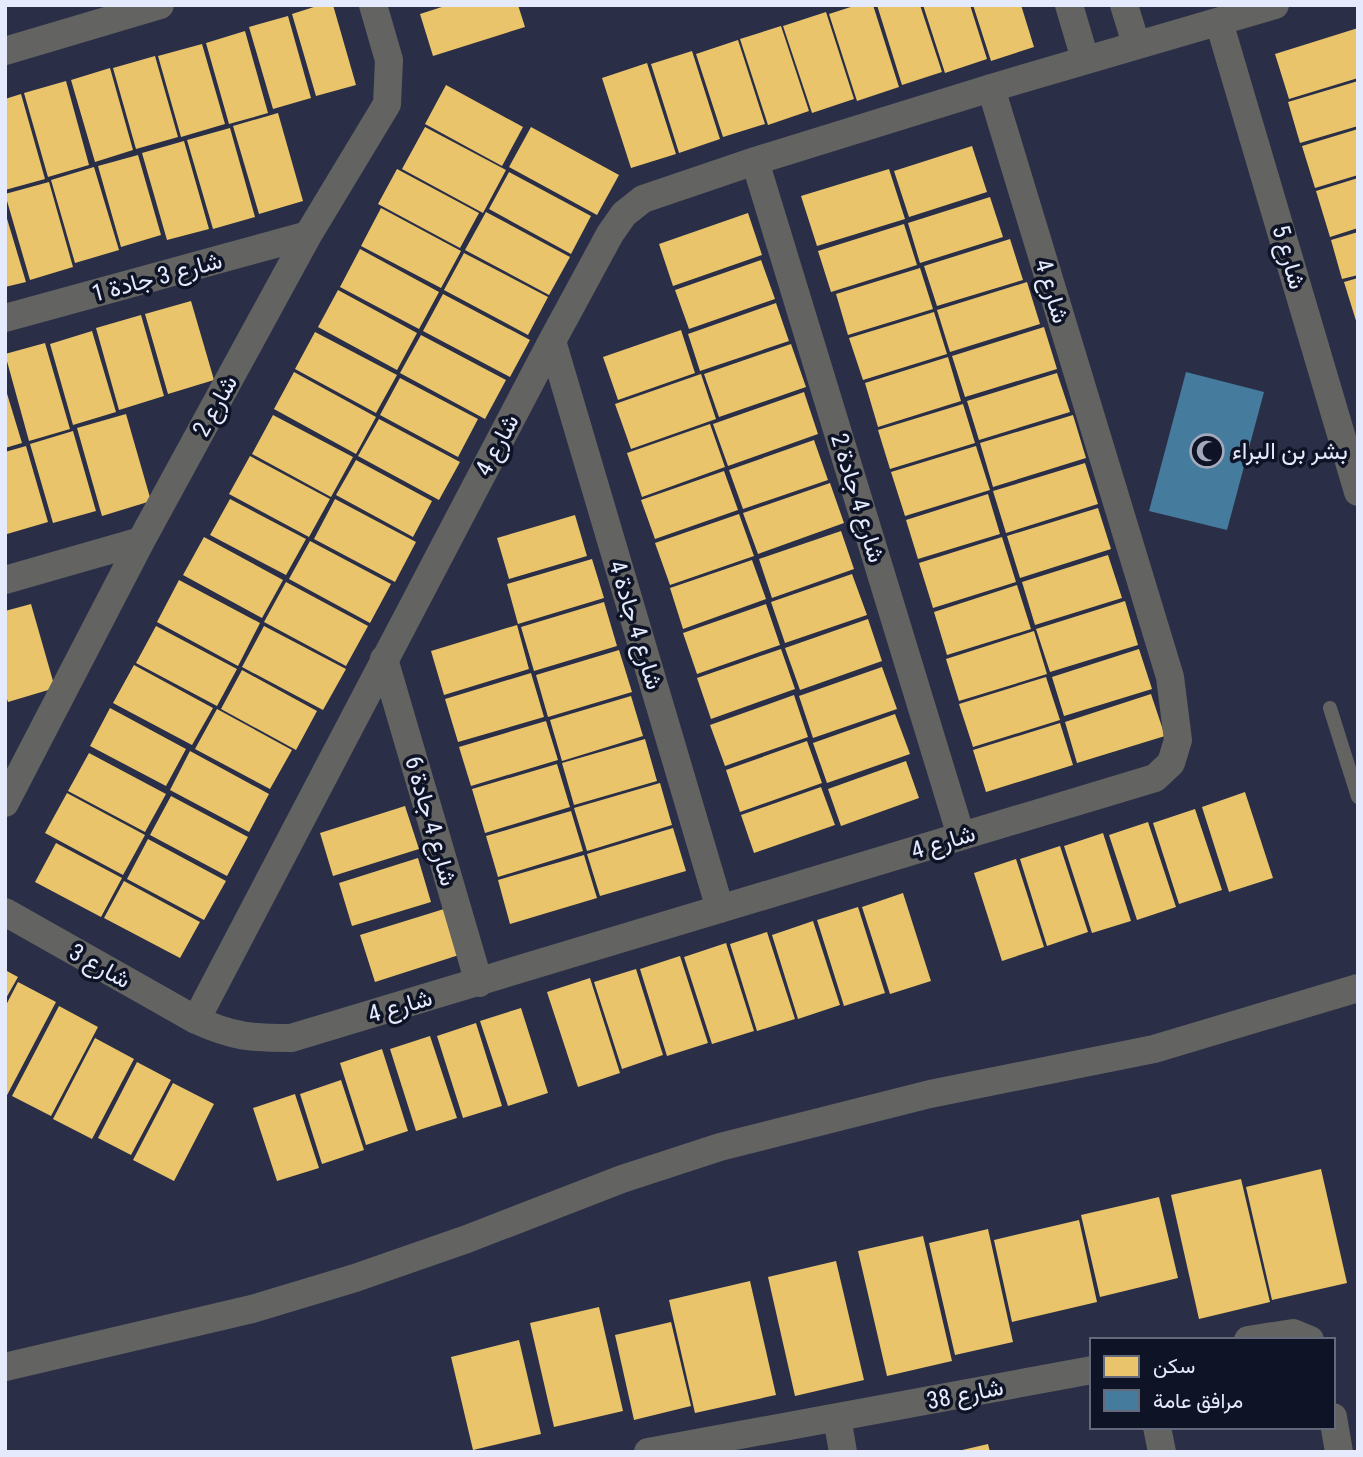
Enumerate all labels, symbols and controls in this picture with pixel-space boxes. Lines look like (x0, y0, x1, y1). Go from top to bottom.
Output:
street label: شارع 5 (1265, 222, 1312, 293)
street label: شارع 3 جادة 1 (89, 246, 226, 310)
street label: شارع 4 (1027, 256, 1075, 327)
street label: شارع 2 (187, 371, 245, 442)
street label: شارع 4 (469, 409, 527, 481)
street label: شارع 4 جادة 2 (823, 430, 891, 567)
mosque icon: بشر بن البراء (1188, 432, 1226, 470)
place label: بشر بن البراء (1232, 437, 1348, 466)
street label: شارع 4 جادة 4 (601, 557, 669, 694)
street label: شارع 4 جادة 6 (397, 753, 463, 890)
street label: شارع 4 (908, 819, 979, 867)
street label: شارع 3 (64, 938, 135, 996)
street label: شارع 4 (365, 983, 436, 1030)
legend (1090, 1338, 1335, 1429)
text: سكن (1153, 1354, 1195, 1378)
street label: شارع 38 (924, 1373, 1006, 1417)
text: مرافق عامة (1153, 1389, 1243, 1414)

